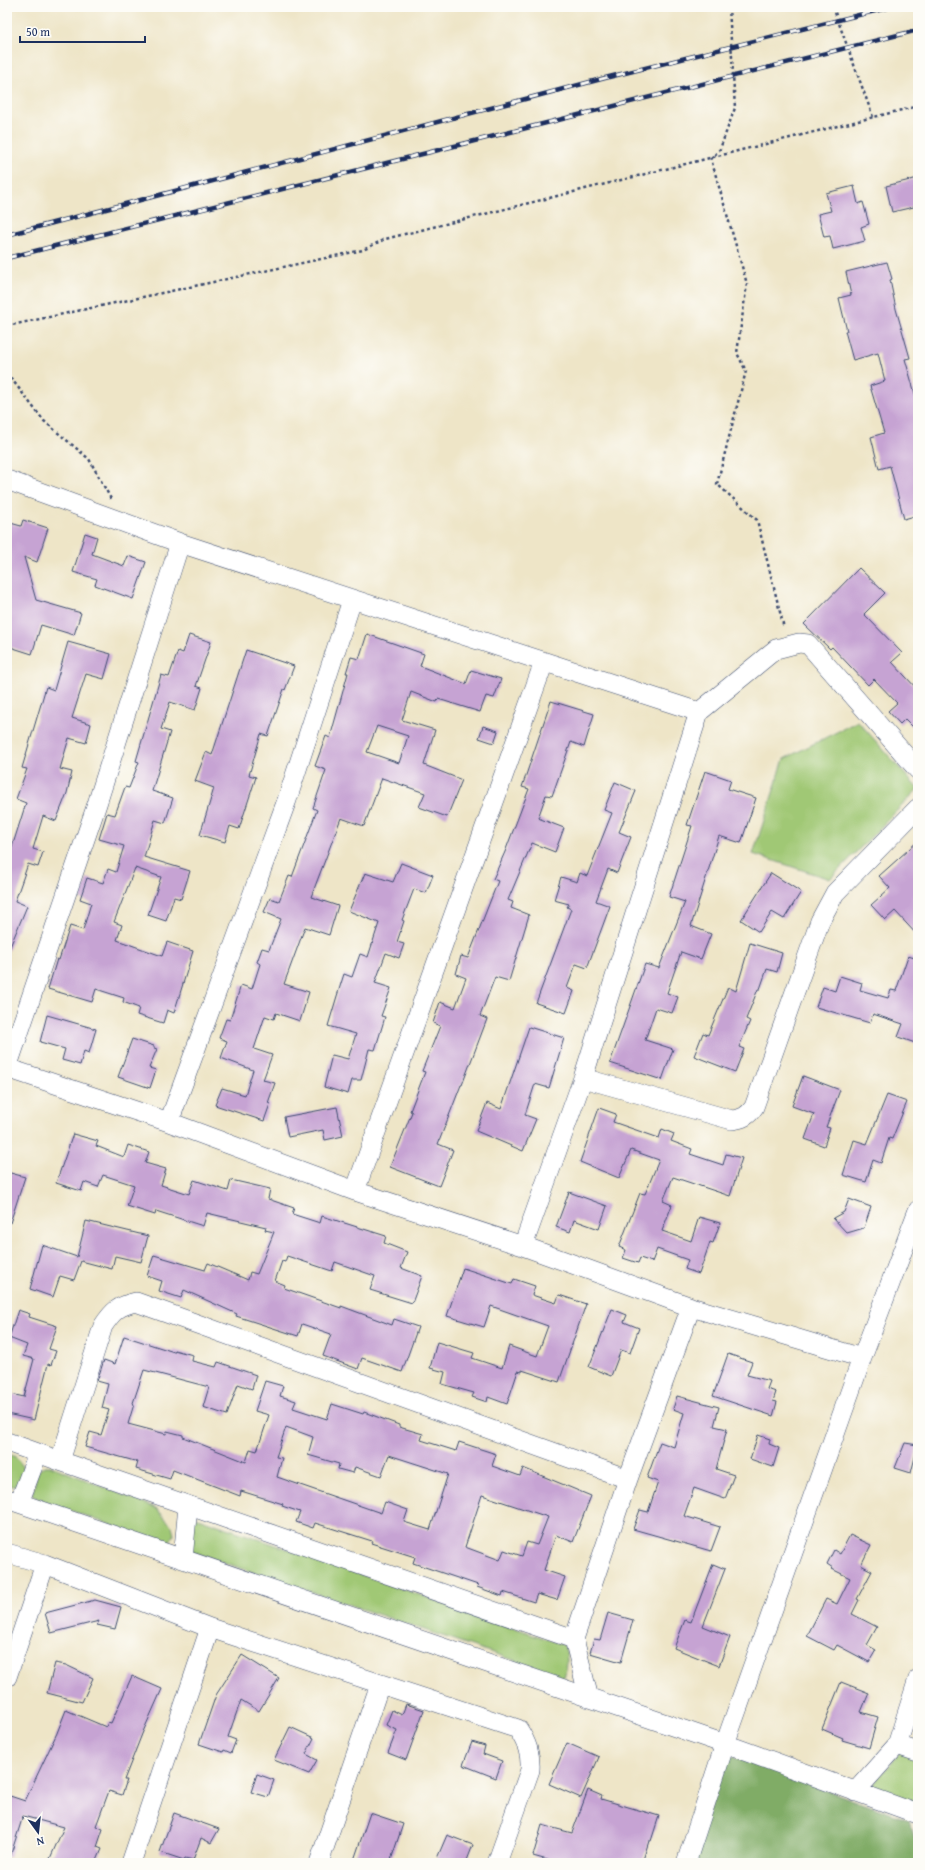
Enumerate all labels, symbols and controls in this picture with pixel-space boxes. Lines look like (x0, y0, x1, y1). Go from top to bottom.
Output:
scale bar (20, 18, 145, 44)
text: 50 m (26, 23, 50, 40)
north arrow (18, 1812, 58, 1852)
text: N (34, 1833, 46, 1851)

